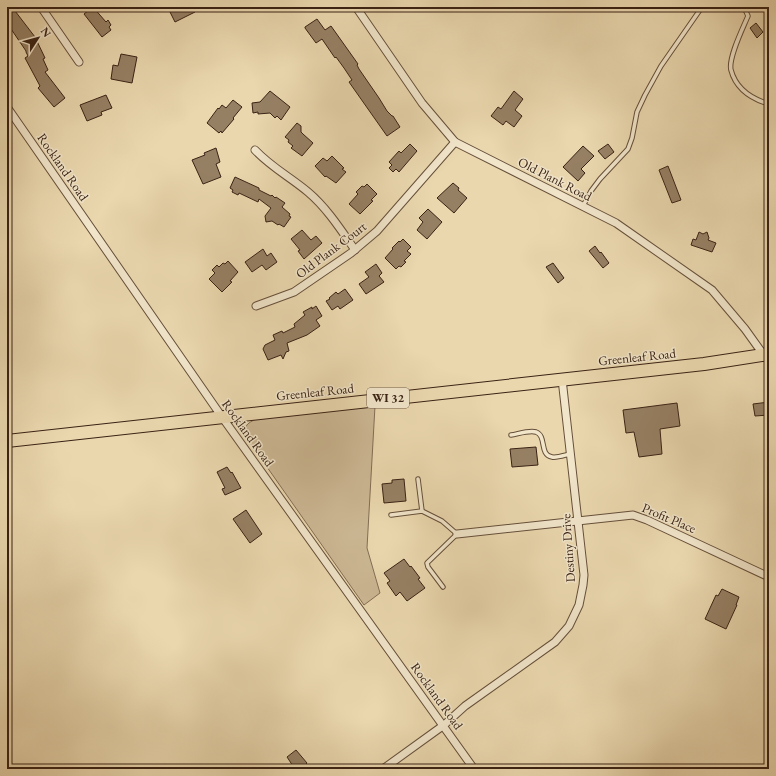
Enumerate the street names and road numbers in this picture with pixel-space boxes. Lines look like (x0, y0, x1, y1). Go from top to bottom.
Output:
street label: Rockland Road (33, 130, 93, 204)
street label: Old Plank Road (515, 153, 595, 205)
street label: Old Plank Court (292, 218, 370, 282)
street label: Greenleaf Road (597, 344, 677, 370)
street label: Greenleaf Road (275, 379, 355, 405)
road number: WI 32 (367, 388, 409, 408)
street label: Rockland Road (218, 396, 278, 470)
street label: Profit Place (639, 499, 699, 537)
street label: Destiny Drive (557, 513, 579, 583)
street label: Rockland Road (407, 659, 467, 733)

